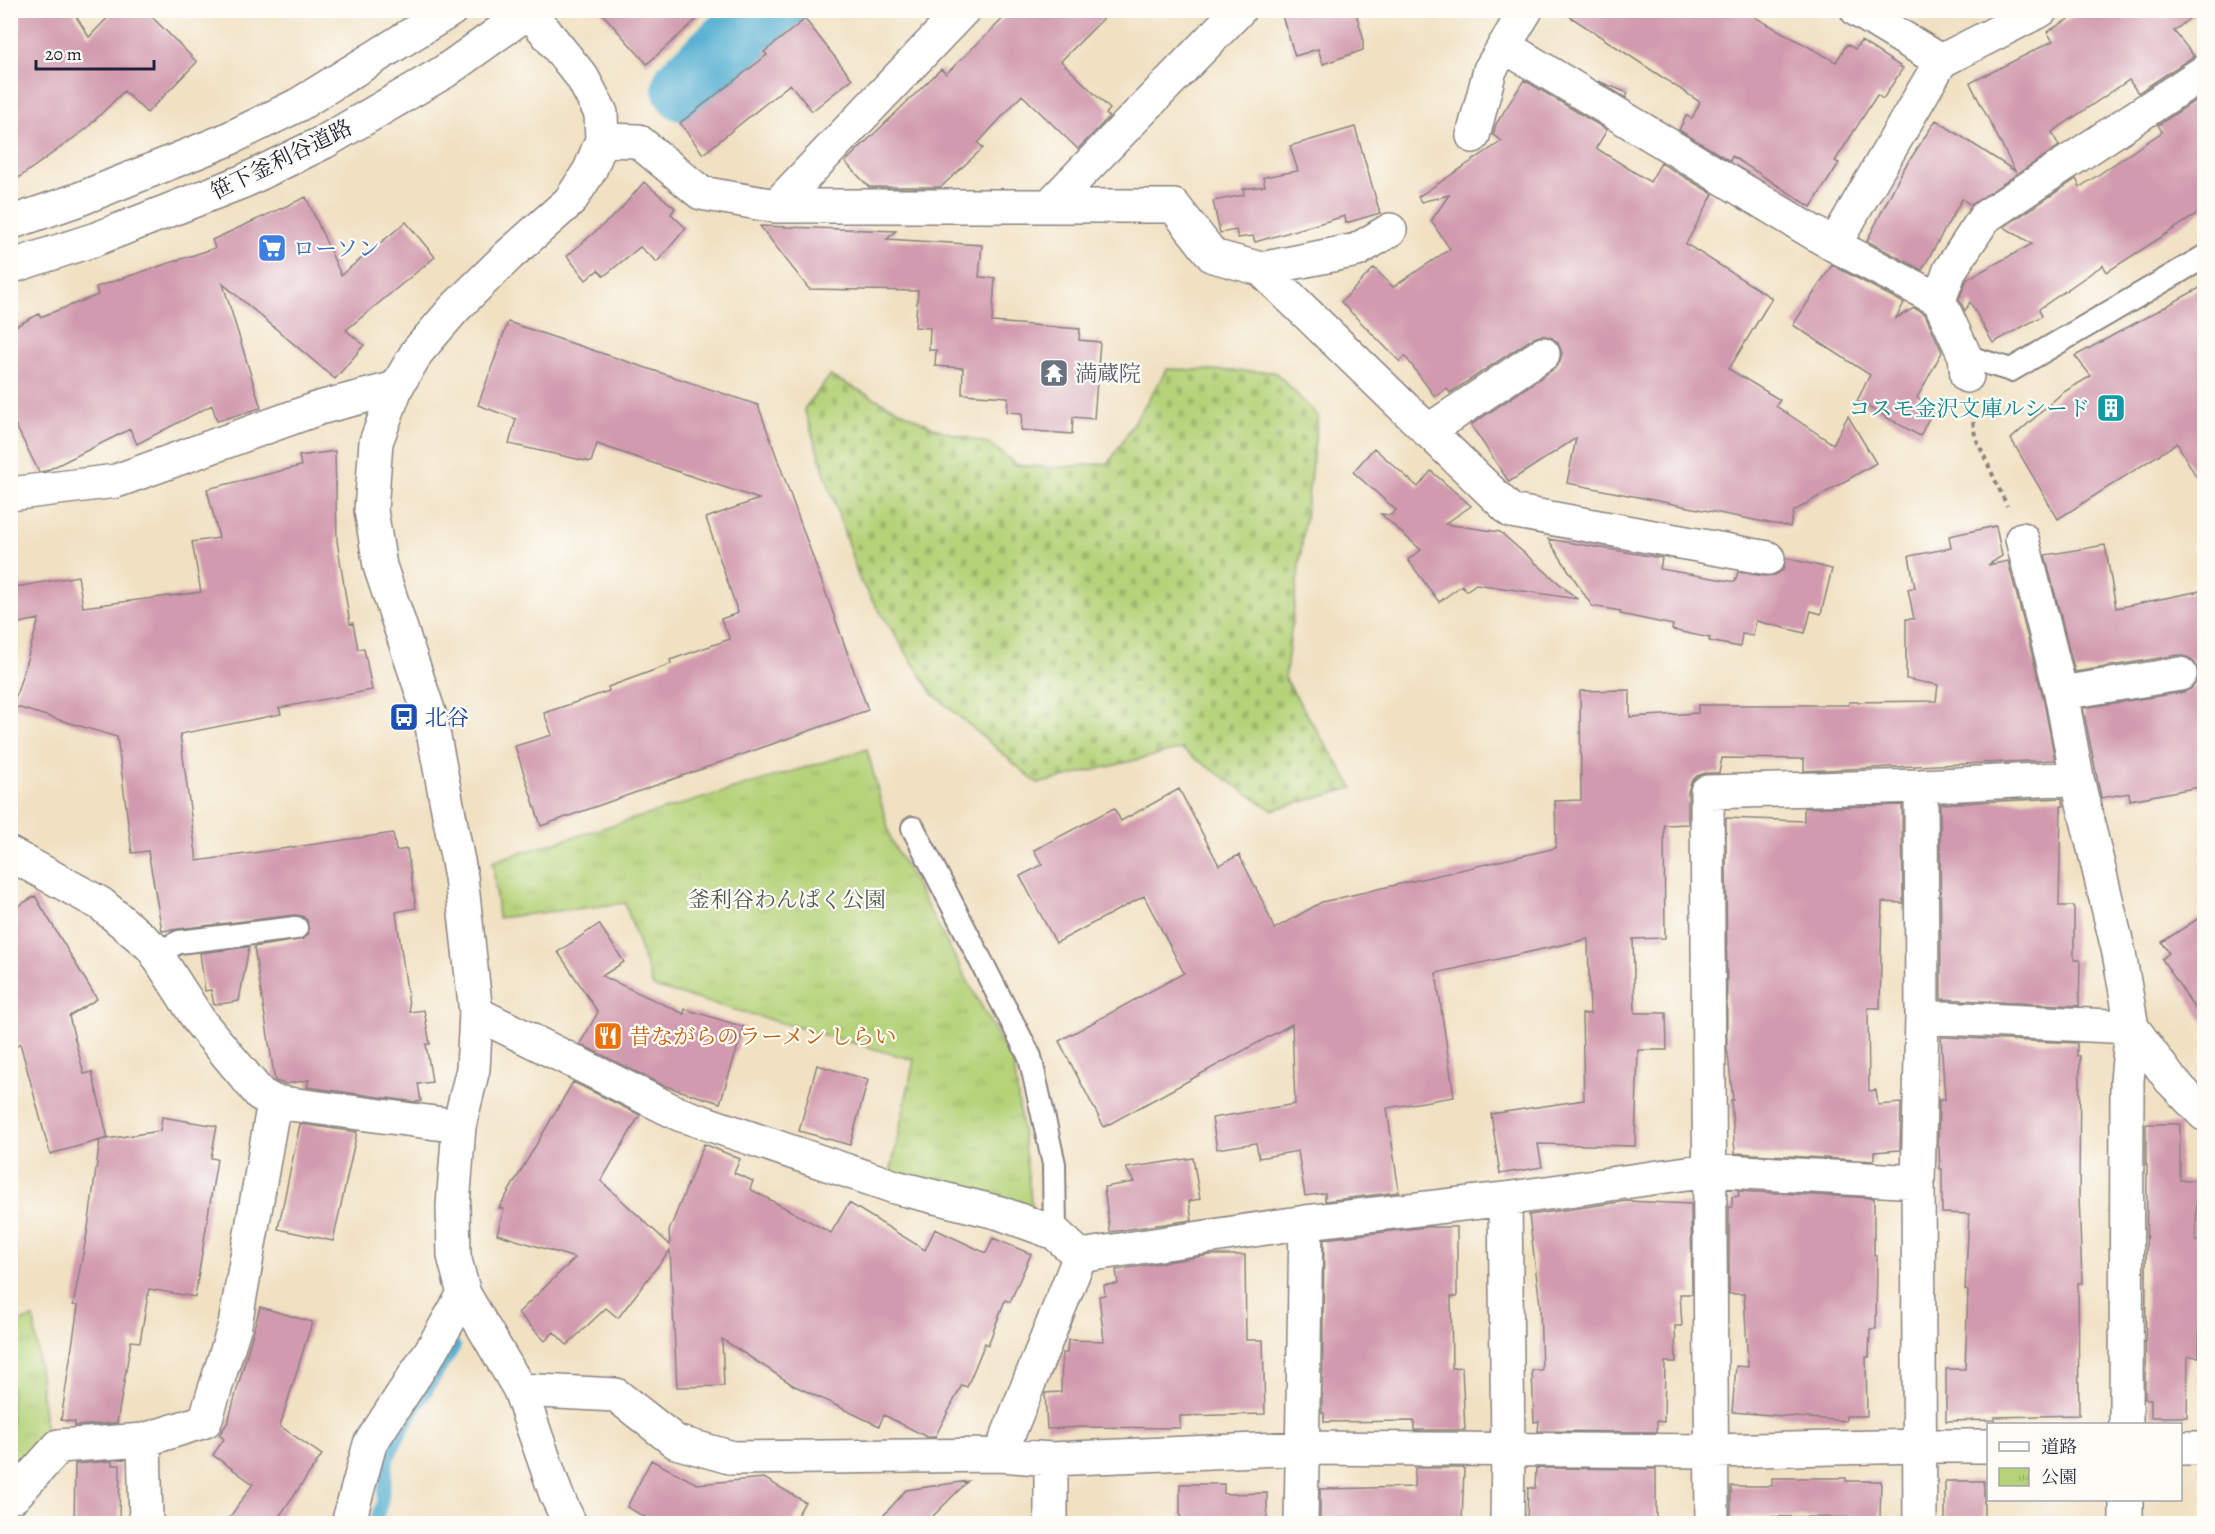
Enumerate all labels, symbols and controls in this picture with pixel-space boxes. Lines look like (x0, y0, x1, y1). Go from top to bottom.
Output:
scale bar (36, 33, 154, 71)
text: 20 m (45, 42, 82, 66)
street label: 笹下釜利谷道路 (206, 113, 357, 207)
supermarket icon: ローソン (256, 232, 288, 264)
place label: ローソン (293, 234, 380, 264)
temple icon: 満蔵院 (1038, 357, 1070, 389)
place label: 満蔵院 (1075, 359, 1141, 389)
building icon: コスモ金沢文庫ルシード (2095, 392, 2127, 424)
place label: コスモ金沢文庫ルシード (1849, 394, 2090, 424)
bus stop icon: 北谷 (388, 701, 420, 733)
place label: 北谷 (425, 703, 469, 733)
park label: 釜利谷わんぱく公園 (688, 885, 886, 915)
restaurant icon: 昔ながらのラーメン しらい (592, 1020, 624, 1052)
place label: 昔ながらのラーメン しらい (629, 1022, 896, 1052)
legend (1987, 1423, 2182, 1501)
text: 道路 (2041, 1435, 2077, 1459)
text: 公園 (2041, 1465, 2077, 1489)

